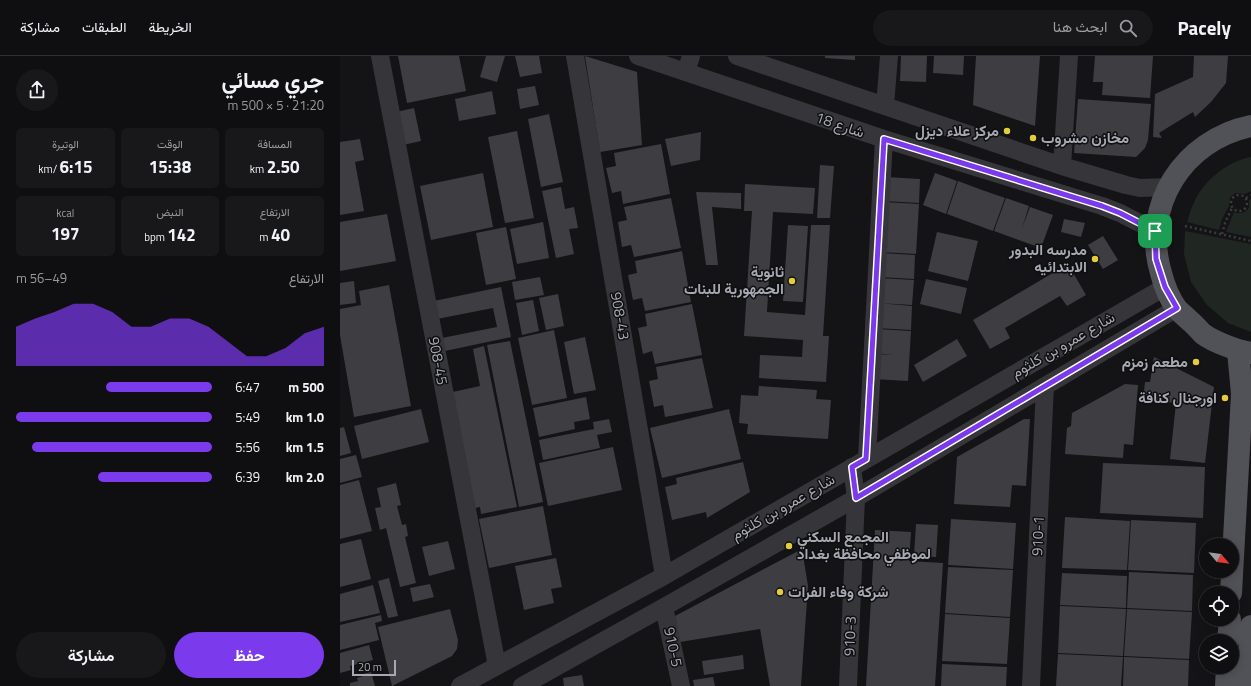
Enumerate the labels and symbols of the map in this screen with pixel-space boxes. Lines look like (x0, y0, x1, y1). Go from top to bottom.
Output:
street label: شارع 18 (813, 105, 868, 144)
place label: مركز علاء ديزل (915, 119, 999, 142)
marker: مركز علاء ديزل (1002, 126, 1012, 136)
place label: مخازن مشروب (1041, 126, 1129, 149)
marker: مخازن مشروب (1028, 133, 1038, 143)
pin (1138, 214, 1172, 248)
place label: مدرسه البدور الابتدائيه (1008, 238, 1087, 278)
marker: مدرسه البدور الابتدائيه (1090, 254, 1100, 264)
place label: ثانوية الجمهورية للبنات (684, 260, 784, 300)
marker: ثانوية الجمهورية للبنات (787, 276, 797, 286)
street label: 908-43 (605, 290, 636, 342)
street label: شارع عمرو بن كلثوم (1007, 305, 1119, 384)
street label: 908-45 (423, 335, 454, 387)
place label: مطعم زمزم (1122, 350, 1188, 373)
marker: مطعم زمزم (1191, 357, 1201, 367)
place label: اورجنال كنافة (1138, 386, 1217, 409)
marker: اورجنال كنافة (1220, 393, 1230, 403)
street label: شارع عمرو بن كلثوم (727, 467, 839, 546)
street label: 910-1 (1025, 515, 1050, 557)
place label: المجمع السكني لموظفي محافظة بغداد (797, 525, 931, 567)
north arrow (1199, 538, 1239, 578)
marker: المجمع السكني لموظفي محافظة بغداد (784, 541, 794, 551)
place label: شركة وفاء الفرات (788, 580, 889, 603)
marker: شركة وفاء الفرات (775, 587, 785, 597)
street label: 910-3 (837, 616, 862, 656)
street label: 910-5 (658, 625, 689, 669)
scale bar (352, 658, 396, 677)

